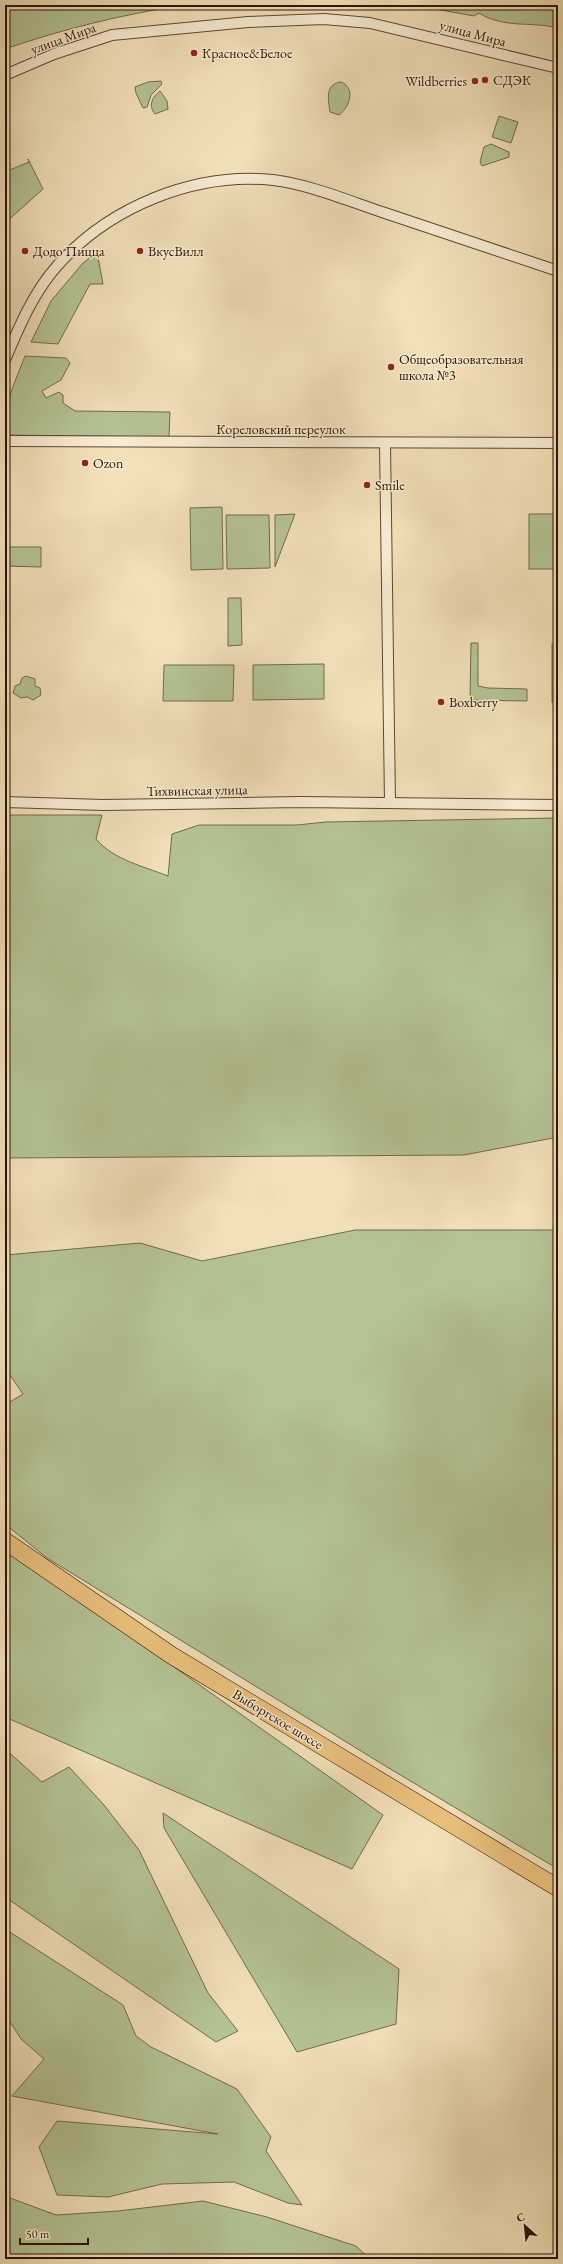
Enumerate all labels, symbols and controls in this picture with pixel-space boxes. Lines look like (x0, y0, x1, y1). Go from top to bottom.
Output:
street label: улица Мира (438, 15, 509, 51)
street label: улица Мира (28, 18, 98, 58)
place label: Красное&Белое (202, 44, 293, 62)
marker: Красное&Белое (189, 48, 199, 58)
place label: СДЭК (493, 71, 532, 89)
place label: Wildberries (405, 72, 467, 90)
marker: СДЭК (480, 75, 490, 85)
marker: Wildberries (470, 76, 480, 86)
place label: Додо Пицца (33, 242, 105, 260)
place label: ВкусВилл (148, 242, 204, 260)
marker: Додо Пицца (20, 246, 30, 256)
marker: ВкусВилл (135, 246, 145, 256)
place label: Общеобразовательная школа №3 (399, 350, 524, 384)
marker: Общеобразовательная школа №3 (386, 362, 396, 372)
street label: Кореловский переулок (216, 420, 346, 438)
place label: Ozon (93, 454, 124, 472)
marker: Ozon (80, 458, 90, 468)
place label: Smile (375, 476, 405, 494)
marker: Smile (362, 480, 372, 490)
place label: Boxberry (449, 693, 499, 711)
marker: Boxberry (436, 697, 446, 707)
street label: Тихвинская улица (146, 780, 248, 800)
street label: Выборгское шоссе (229, 1685, 327, 1753)
north arrow (505, 2206, 545, 2246)
text: С (514, 2209, 527, 2225)
scale bar (20, 2220, 88, 2246)
text: 50 m (26, 2226, 50, 2242)

